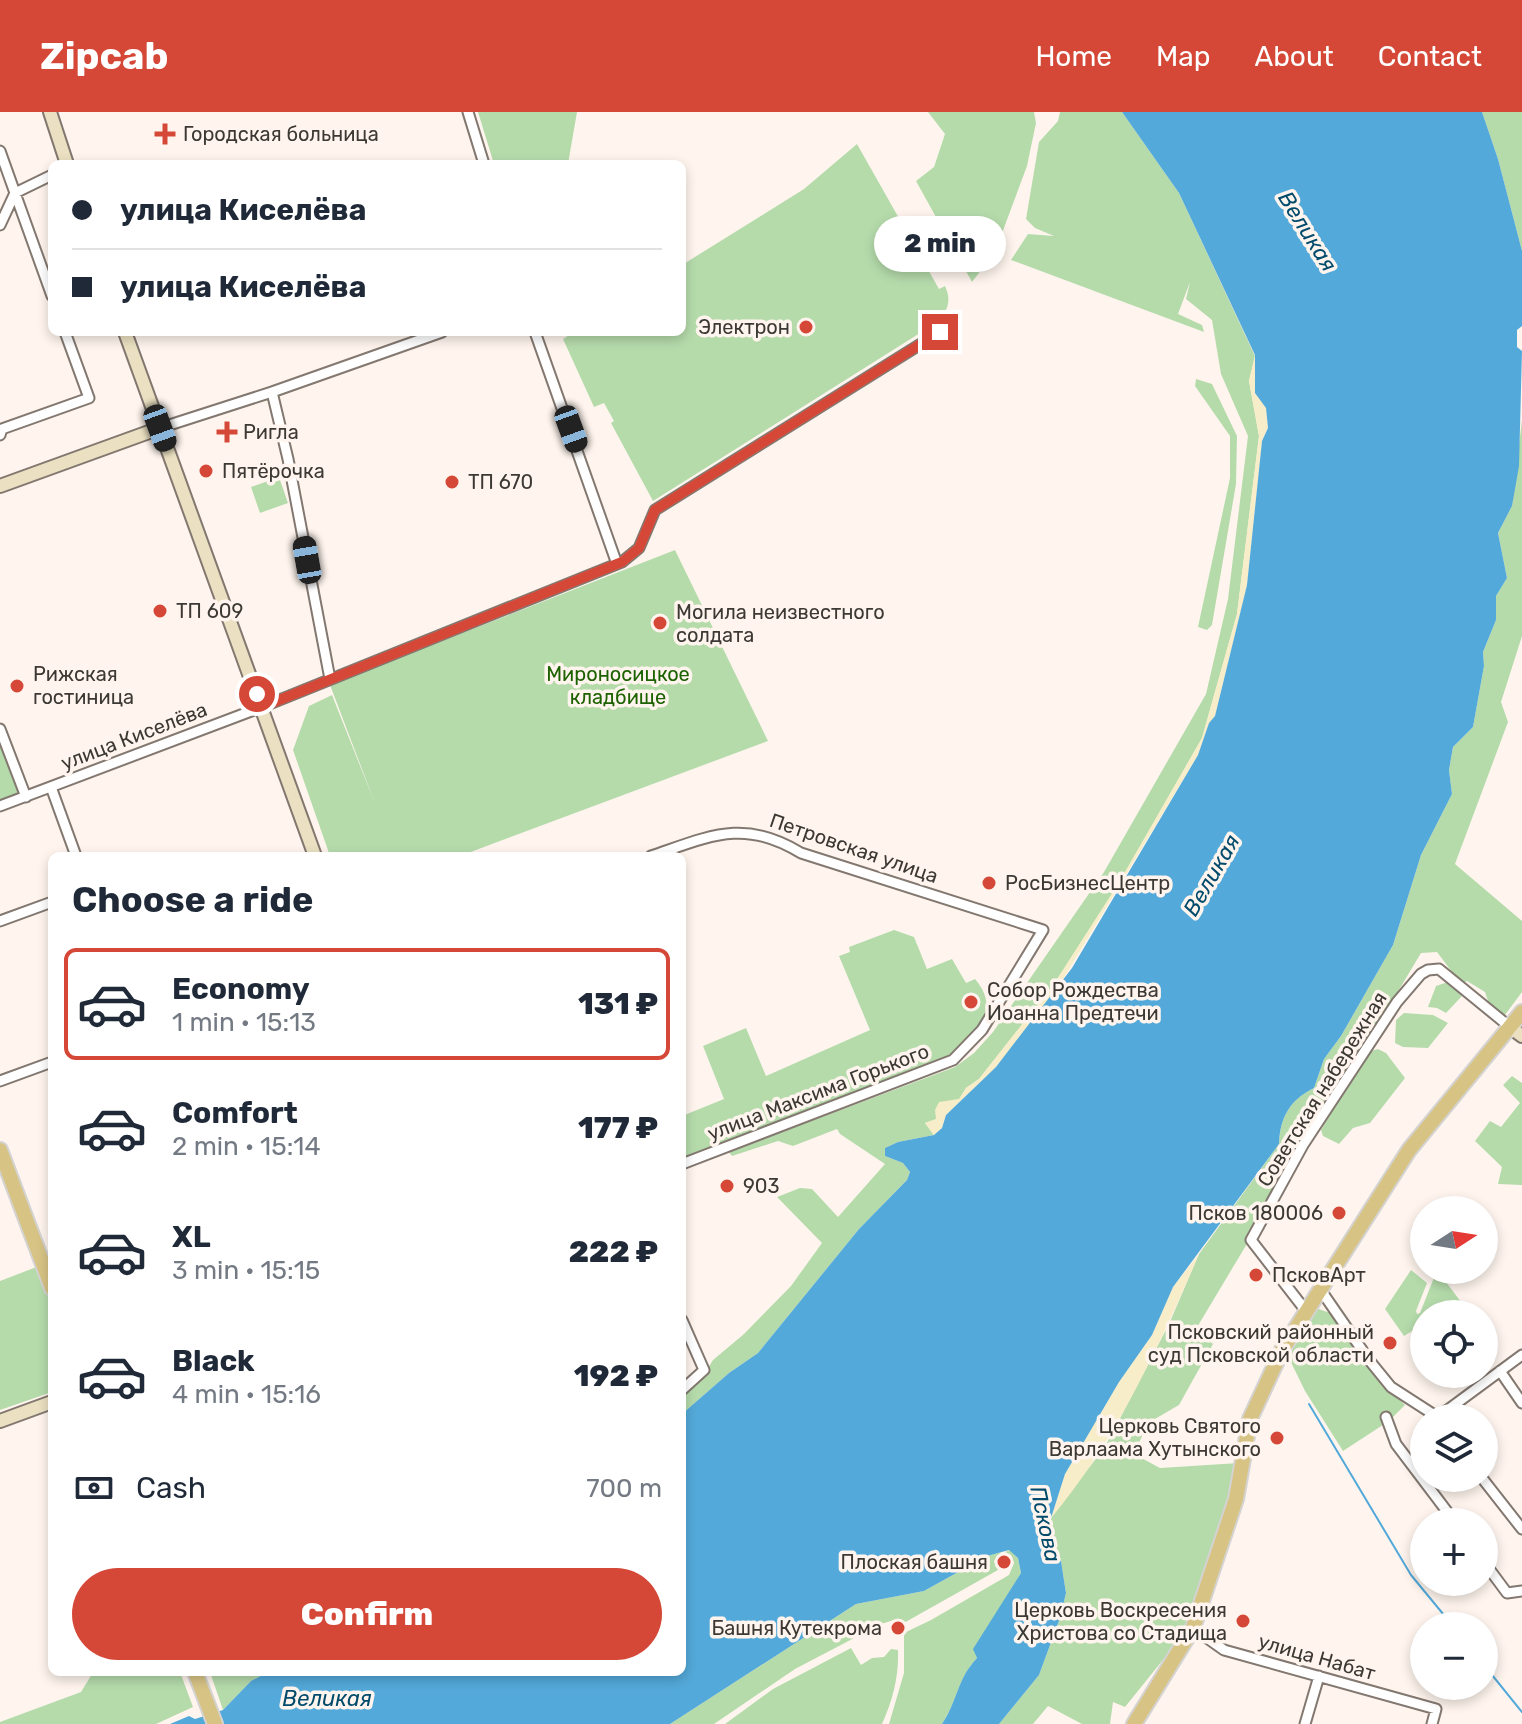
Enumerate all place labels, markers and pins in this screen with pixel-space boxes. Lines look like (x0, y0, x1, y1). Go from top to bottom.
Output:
place label: Городская больница (183, 122, 379, 146)
marker: Городская больница (154, 123, 176, 145)
place label: Электрон (698, 315, 790, 339)
marker: Электрон (797, 318, 815, 336)
place label: Ригла (243, 420, 299, 444)
marker: Ригла (218, 423, 236, 441)
place label: Пятёрочка (222, 459, 325, 483)
marker: Пятёрочка (197, 462, 215, 480)
place label: ТП 670 (468, 470, 533, 494)
marker: ТП 670 (443, 473, 461, 491)
place label: ТП 609 (176, 599, 243, 623)
place label: Могила неизвестного солдата (676, 600, 885, 647)
marker: ТП 609 (151, 602, 169, 620)
marker: Могила неизвестного солдата (651, 614, 669, 632)
place label: Рижская гостиница (33, 662, 134, 709)
marker: Рижская гостиница (8, 677, 26, 695)
place label: РосБизнесЦентр (1005, 871, 1170, 895)
marker: РосБизнесЦентр (980, 874, 998, 892)
place label: Собор Рождества Иоанна Предтечи (987, 978, 1159, 1025)
marker: Собор Рождества Иоанна Предтечи (962, 993, 980, 1011)
place label: 903 (743, 1174, 780, 1198)
marker: 903 (718, 1177, 736, 1195)
place label: Псков 180006 (1188, 1201, 1323, 1225)
marker: Псков 180006 (1330, 1204, 1348, 1222)
place label: ПсковАрт (1272, 1263, 1366, 1287)
marker: ПсковАрт (1247, 1266, 1265, 1284)
place label: Псковский районный суд Псковской области (1148, 1320, 1374, 1367)
marker: Псковский районный суд Псковской области (1381, 1334, 1399, 1352)
place label: Церковь Святого Варлаама Хутынского (1049, 1414, 1261, 1461)
marker: Церковь Святого Варлаама Хутынского (1268, 1429, 1286, 1447)
place label: Плоская башня (841, 1550, 988, 1574)
marker: Плоская башня (995, 1553, 1013, 1571)
place label: Церковь Воскресения Христова со Стадища (1014, 1598, 1227, 1645)
marker: Церковь Воскресения Христова со Стадища (1234, 1612, 1252, 1630)
place label: Башня Кутекрома (711, 1616, 882, 1640)
marker: Башня Кутекрома (889, 1619, 907, 1637)

